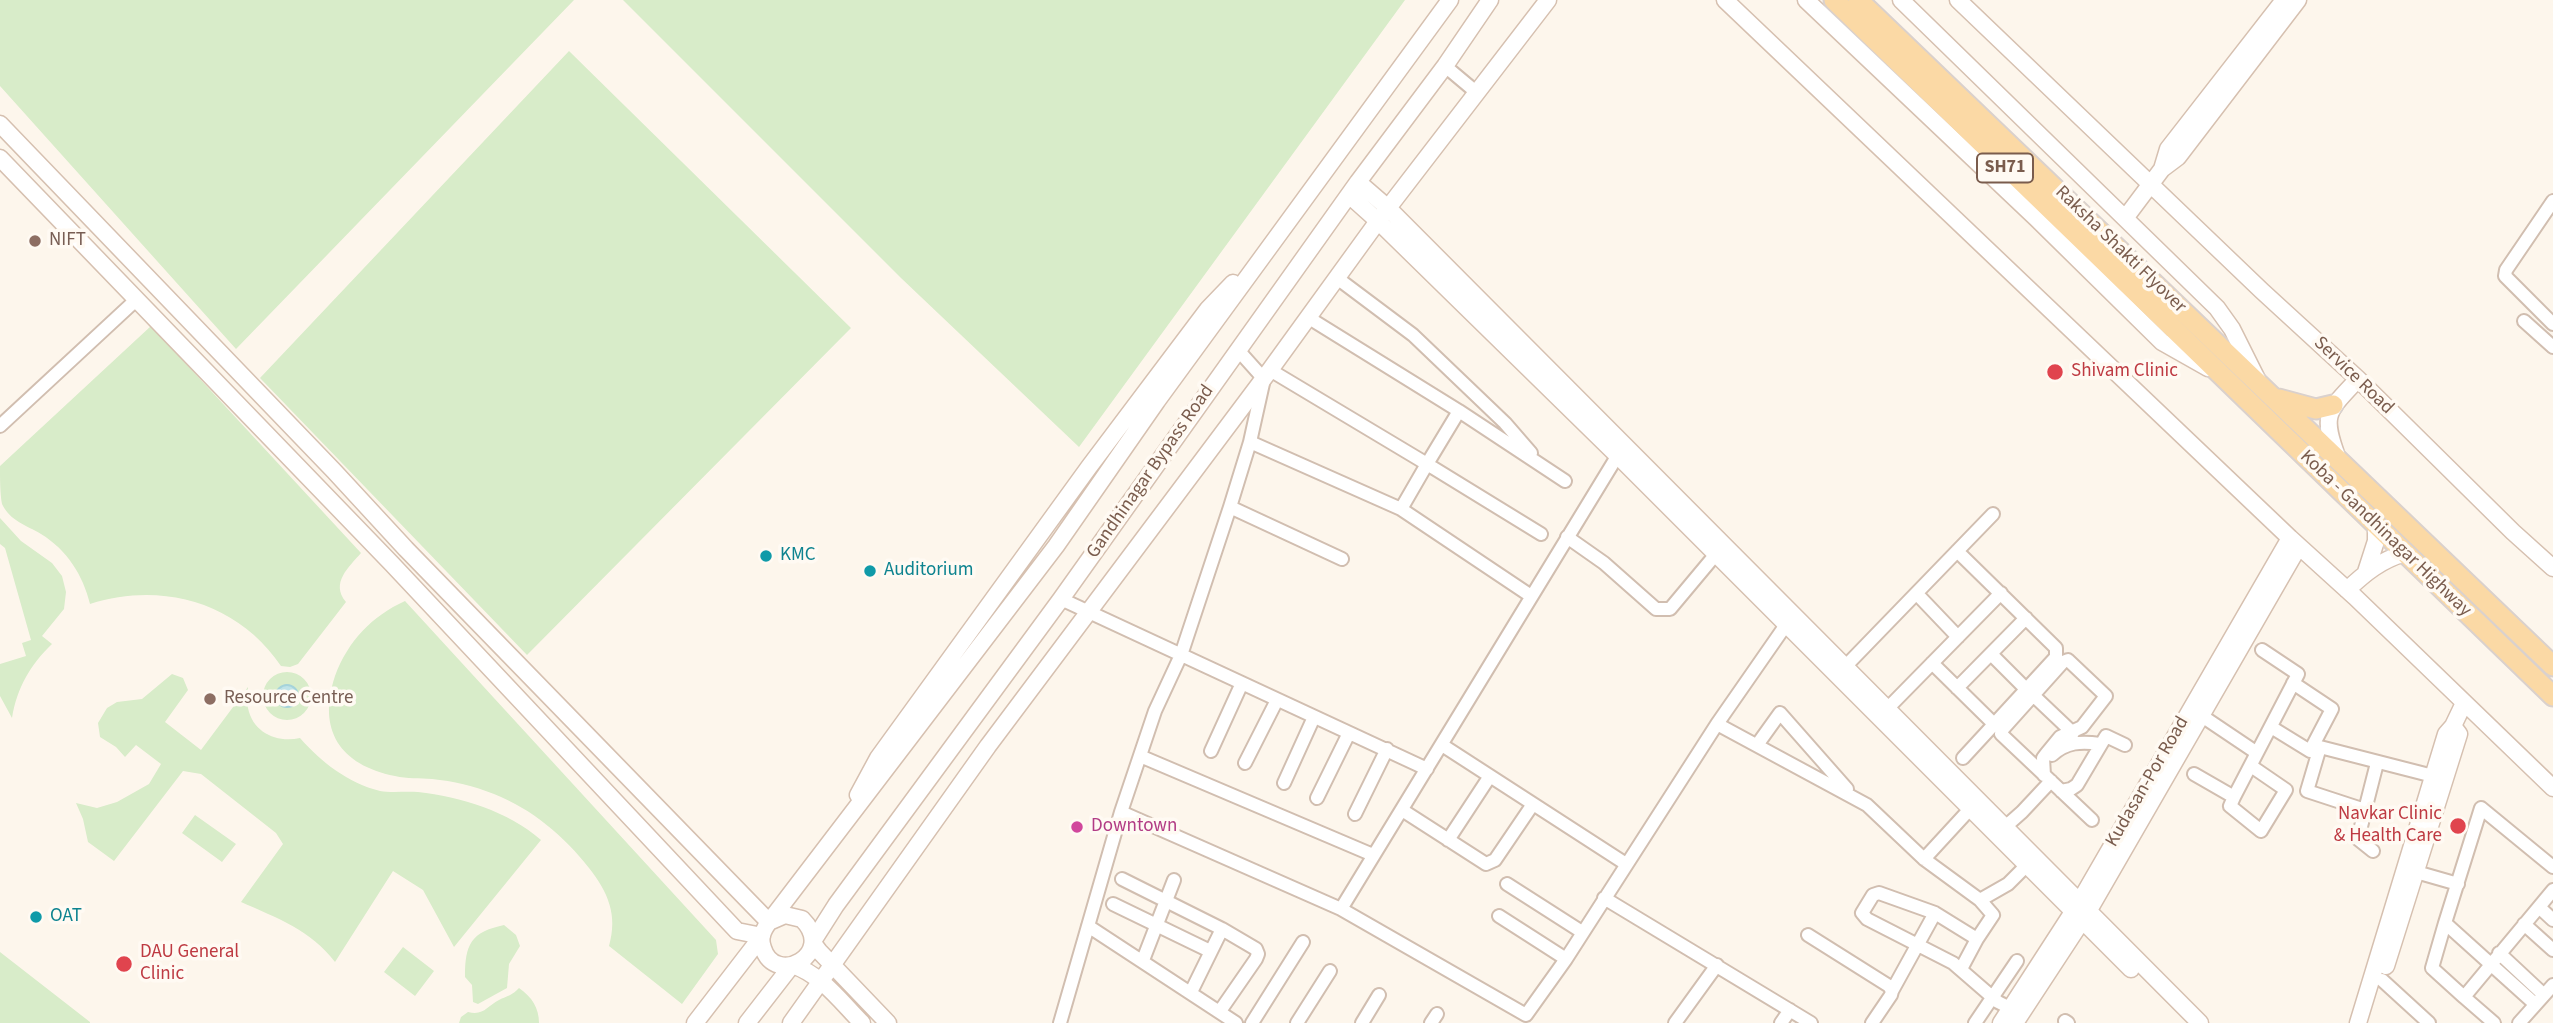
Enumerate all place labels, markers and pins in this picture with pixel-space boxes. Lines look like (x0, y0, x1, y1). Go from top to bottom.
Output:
place label: NIFT (49, 230, 86, 252)
marker: NIFT (27, 233, 43, 249)
place label: Shivam Clinic (2071, 361, 2178, 383)
marker: Shivam Clinic (2045, 362, 2065, 382)
place label: KMC (780, 545, 816, 567)
marker: KMC (758, 548, 774, 564)
place label: Auditorium (884, 560, 974, 582)
marker: Auditorium (862, 563, 878, 579)
place label: Resource Centre (224, 688, 353, 710)
marker: Resource Centre (202, 691, 218, 707)
place label: Navkar Clinic & Health Care (2334, 804, 2442, 848)
place label: Downtown (1091, 816, 1177, 838)
marker: Navkar Clinic & Health Care (2448, 816, 2468, 836)
marker: Downtown (1069, 819, 1085, 835)
place label: OAT (50, 906, 82, 928)
marker: OAT (28, 909, 44, 925)
place label: DAU General Clinic (140, 942, 239, 986)
marker: DAU General Clinic (114, 954, 134, 974)

